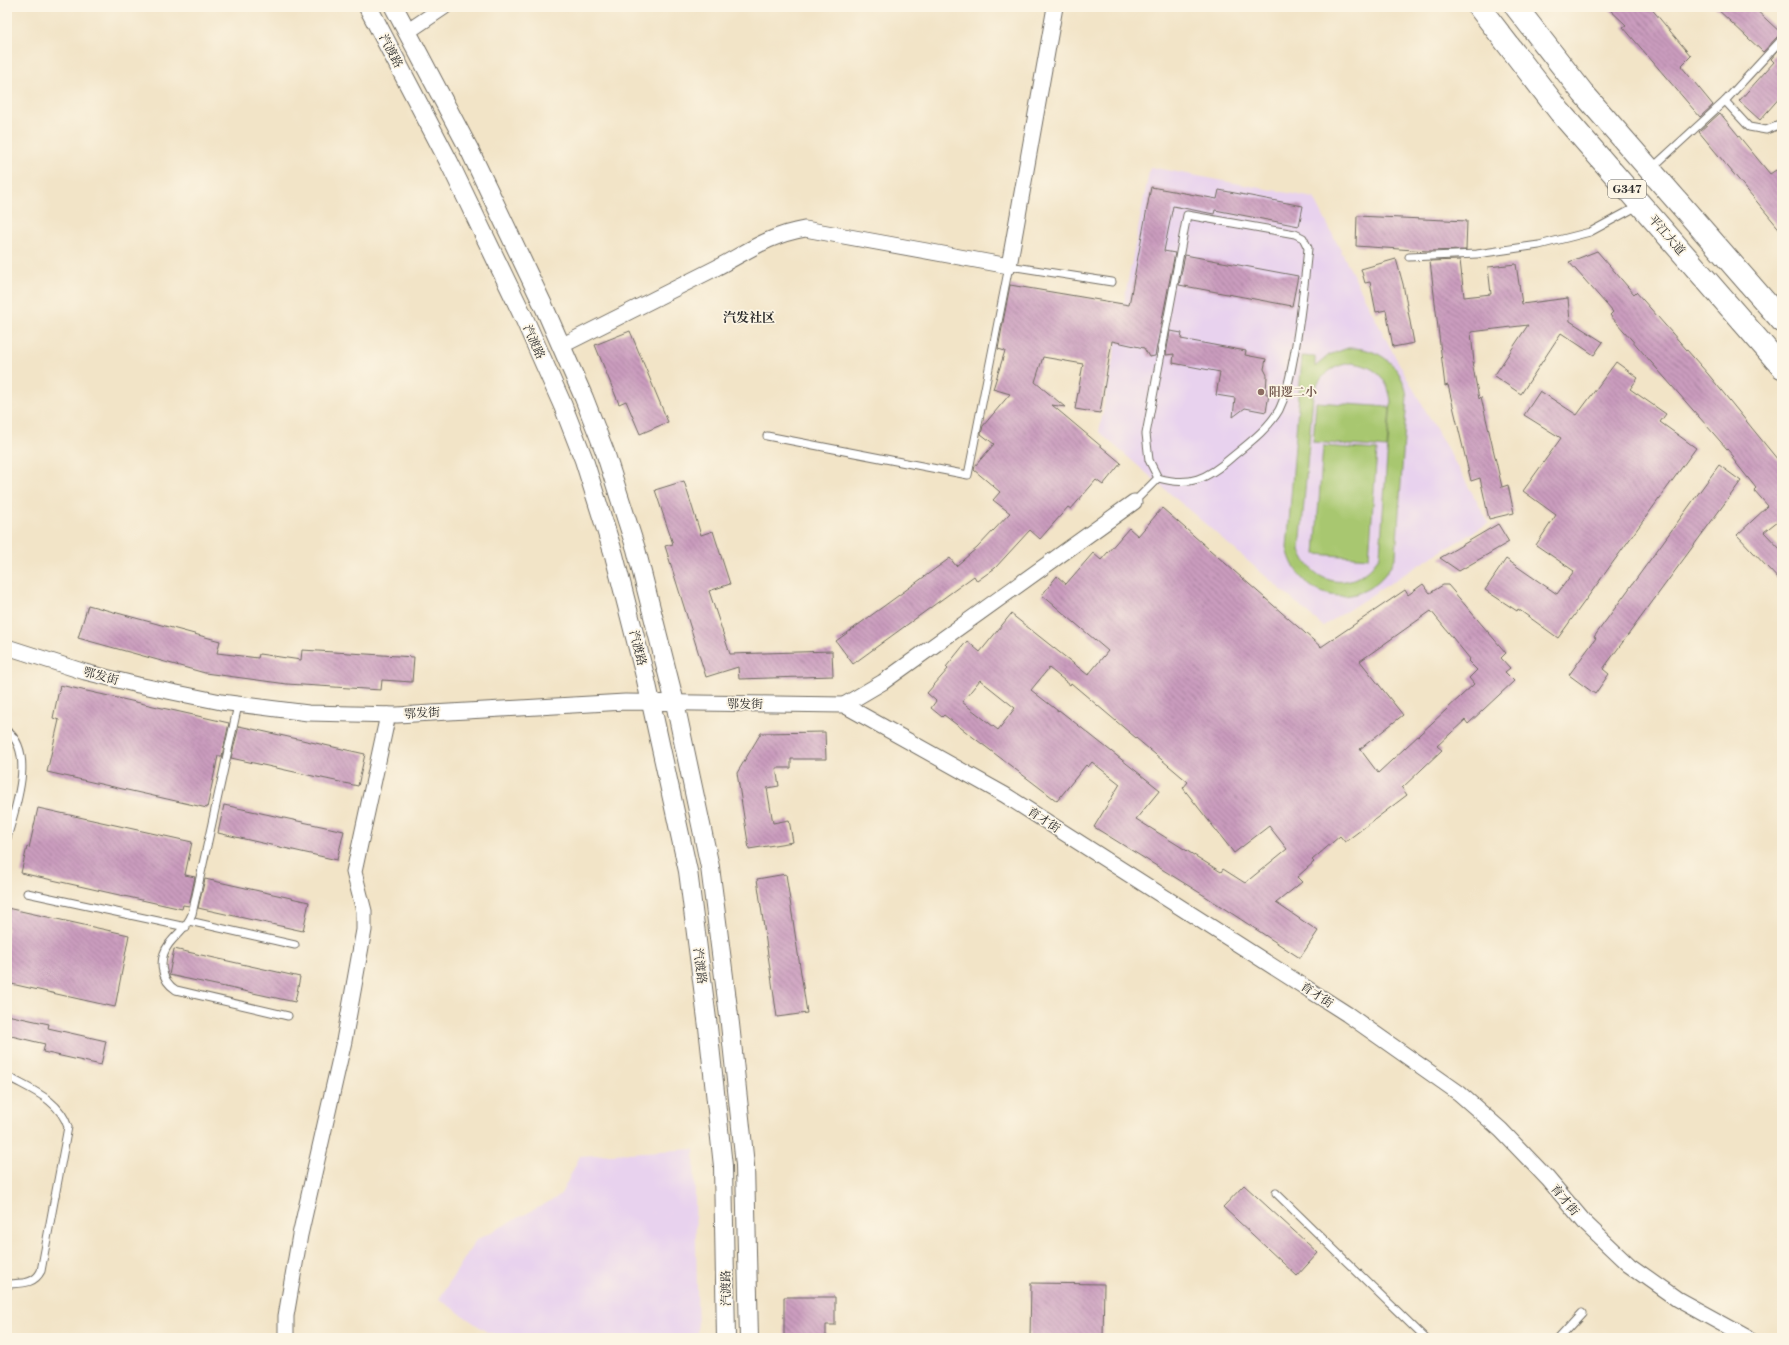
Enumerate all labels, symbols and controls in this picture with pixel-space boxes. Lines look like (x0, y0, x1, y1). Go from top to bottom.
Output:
street label: 汽渡路 (375, 32, 406, 71)
road number: G347 (1608, 180, 1646, 198)
street label: 平江大道 (1645, 212, 1688, 258)
district label: 汽发社区 (723, 310, 775, 326)
street label: 汽渡路 (519, 323, 548, 362)
place label: 阳逻二小 (1269, 385, 1317, 400)
marker: 阳逻二小 (1256, 387, 1266, 397)
street label: 汽渡路 (626, 629, 649, 667)
street label: 鄂发街 (82, 665, 121, 689)
street label: 鄂发街 (727, 697, 764, 712)
street label: 鄂发街 (404, 705, 441, 722)
street label: 育才街 (1025, 804, 1064, 837)
street label: 汽渡路 (690, 947, 709, 985)
street label: 育才街 (1298, 979, 1337, 1012)
street label: 育才街 (1547, 1182, 1583, 1220)
street label: 汽渡路 (719, 1270, 734, 1306)

